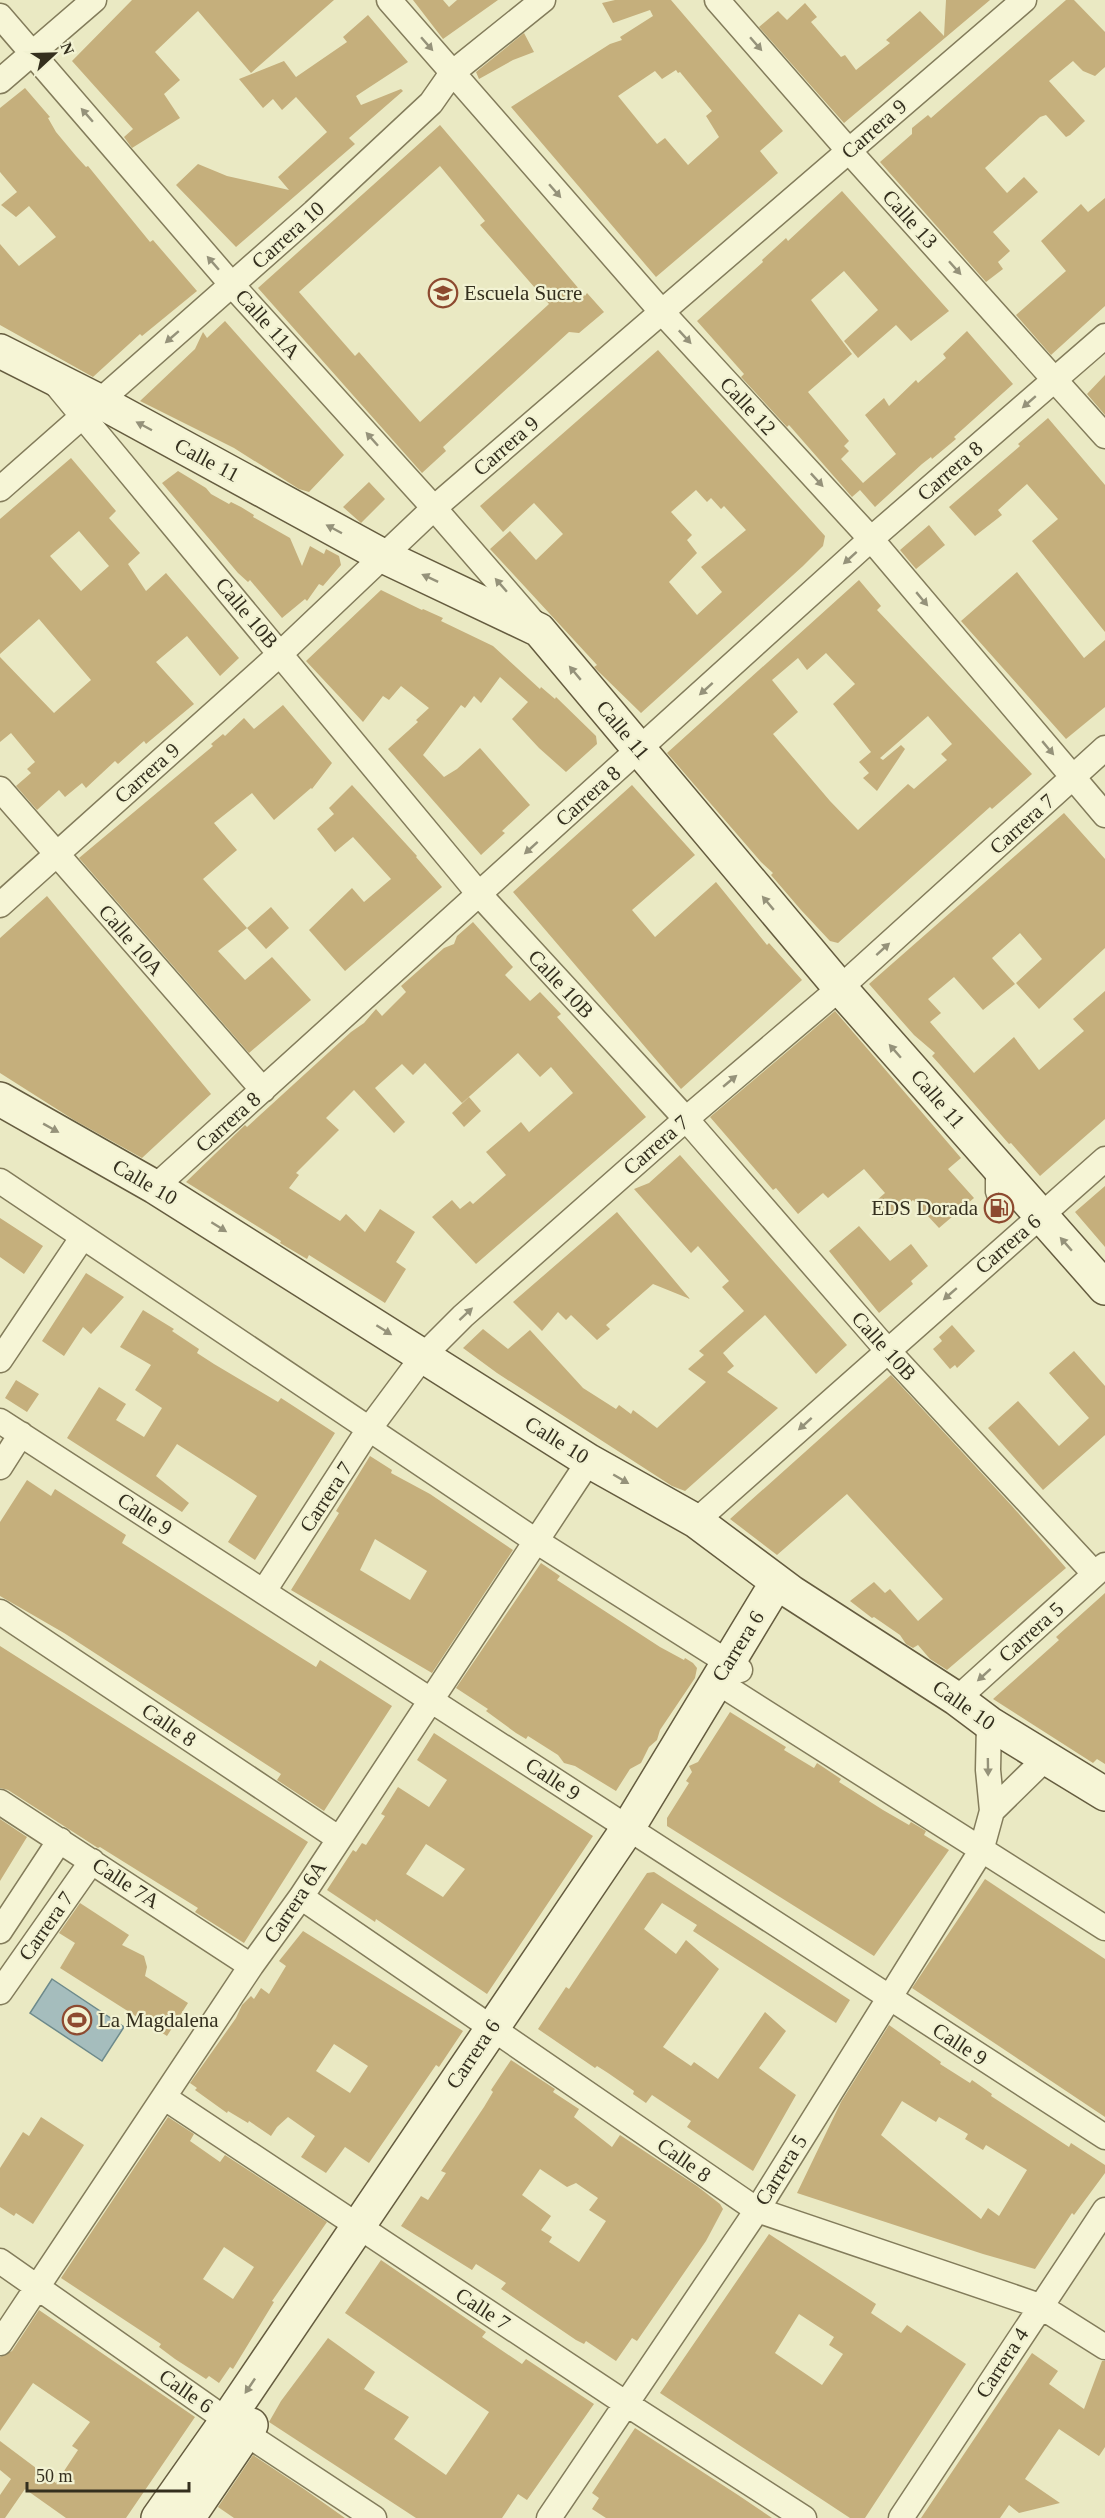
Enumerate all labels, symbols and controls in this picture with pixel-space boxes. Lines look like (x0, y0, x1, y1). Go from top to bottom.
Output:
north arrow (24, 24, 84, 84)
one-way arrow (420, 36, 433, 51)
one-way arrow (749, 36, 762, 52)
text: N (57, 40, 78, 58)
street label: Carrera 9 (836, 94, 912, 164)
one-way arrow (80, 107, 93, 123)
one-way arrow (548, 183, 561, 198)
street label: Calle 13 (877, 185, 943, 253)
street label: Carrera 10 (247, 196, 329, 274)
one-way arrow (207, 255, 220, 271)
one-way arrow (948, 260, 961, 275)
school or university icon: Escuela Sucre (427, 277, 459, 309)
place label: Escuela Sucre (464, 281, 582, 305)
street label: Calle 11A (231, 284, 306, 364)
one-way arrow (165, 330, 180, 343)
one-way arrow (677, 330, 691, 344)
street label: Calle 12 (715, 372, 781, 440)
one-way arrow (1021, 396, 1037, 409)
street label: Carrera 9 (468, 411, 544, 481)
one-way arrow (135, 421, 152, 431)
one-way arrow (365, 432, 379, 447)
street label: Calle 11 (171, 433, 243, 487)
street label: Carrera 8 (912, 436, 988, 506)
one-way arrow (810, 472, 823, 487)
one-way arrow (325, 524, 342, 534)
one-way arrow (843, 551, 858, 564)
street label: Calle 10B (211, 573, 283, 653)
one-way arrow (421, 573, 438, 582)
one-way arrow (494, 578, 508, 593)
one-way arrow (916, 591, 929, 607)
one-way arrow (569, 665, 582, 681)
one-way arrow (699, 682, 714, 696)
street label: Calle 11 (591, 696, 655, 764)
street label: Carrera 9 (110, 738, 184, 808)
one-way arrow (1041, 740, 1054, 755)
street label: Carrera 8 (551, 761, 625, 831)
street label: Carrera 7 (985, 789, 1059, 859)
one-way arrow (523, 841, 538, 855)
one-way arrow (762, 895, 775, 911)
street label: Calle 10A (94, 900, 169, 981)
one-way arrow (875, 943, 890, 956)
street label: Calle 10B (523, 945, 599, 1023)
one-way arrow (888, 1043, 902, 1058)
street label: Calle 11 (906, 1065, 970, 1133)
one-way arrow (722, 1075, 737, 1088)
street label: Carrera 8 (191, 1087, 265, 1157)
street label: Carrera 7 (618, 1110, 694, 1180)
one-way arrow (43, 1123, 60, 1133)
street label: Calle 10 (108, 1154, 182, 1210)
fuel station icon: EDS Dorada (983, 1192, 1015, 1224)
place label: EDS Dorada (871, 1196, 979, 1220)
street label: Carrera 6 (970, 1209, 1046, 1279)
one-way arrow (211, 1221, 227, 1232)
one-way arrow (1060, 1237, 1073, 1252)
one-way arrow (943, 1287, 958, 1300)
street label: Calle 10B (847, 1307, 921, 1385)
one-way arrow (458, 1308, 473, 1321)
one-way arrow (376, 1325, 393, 1336)
street label: Calle 10 (521, 1411, 593, 1469)
one-way arrow (797, 1417, 812, 1431)
street label: Carrera 7 (295, 1457, 357, 1537)
one-way arrow (613, 1473, 629, 1484)
street label: Calle 9 (113, 1488, 177, 1540)
street label: Carrera 5 (994, 1597, 1068, 1667)
street label: Carrera 6 (707, 1606, 769, 1686)
one-way arrow (976, 1668, 991, 1682)
street label: Calle 10 (928, 1675, 1000, 1735)
street label: Calle 8 (137, 1698, 201, 1752)
street label: Calle 9 (521, 1753, 585, 1805)
one-way arrow (983, 1758, 993, 1777)
street label: Calle 7A (88, 1852, 165, 1914)
street label: Carrera 6A (259, 1856, 332, 1948)
street label: Carrera 7 (14, 1887, 78, 1965)
sports icon: La Magdalena (61, 2004, 93, 2036)
place label: La Magdalena (98, 2008, 219, 2032)
street label: Carrera 6 (441, 2015, 505, 2093)
street label: Calle 9 (928, 2018, 992, 2070)
street label: Carrera 5 (750, 2130, 812, 2210)
street label: Calle 8 (653, 2133, 715, 2187)
street label: Calle 7 (451, 2283, 515, 2335)
street label: Carrera 4 (971, 2323, 1034, 2403)
street label: Calle 6 (155, 2364, 217, 2418)
one-way arrow (244, 2378, 256, 2394)
scale bar (27, 2455, 189, 2493)
text: 50 m (36, 2466, 73, 2486)

